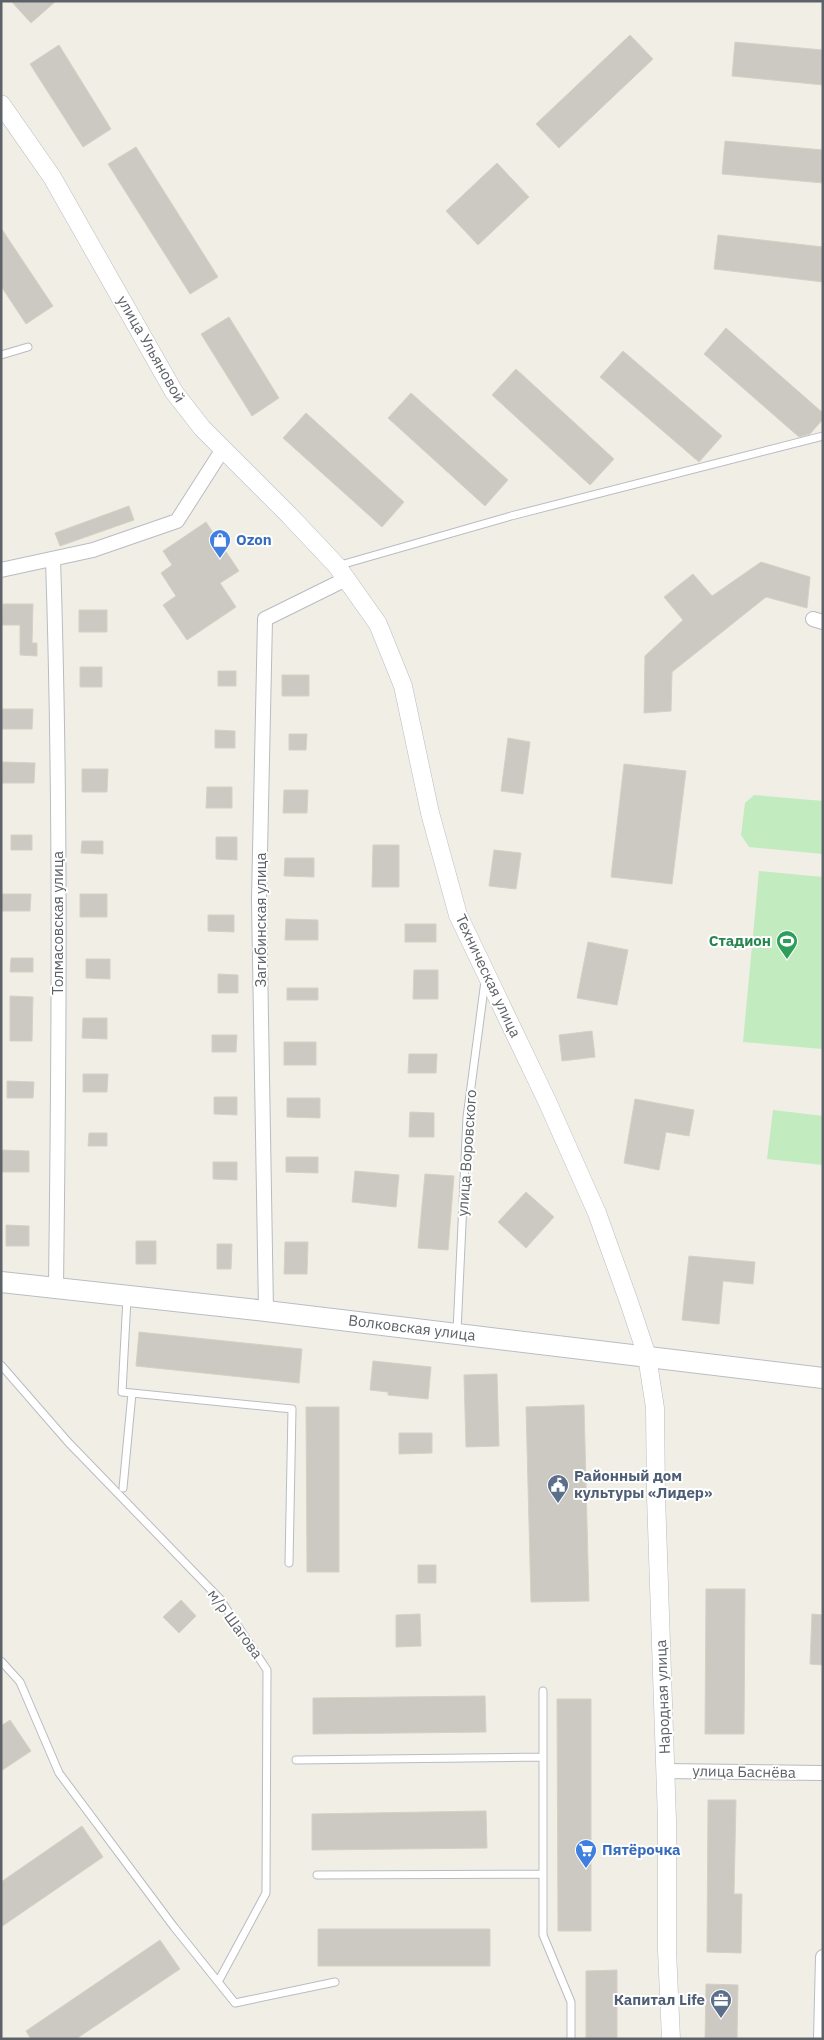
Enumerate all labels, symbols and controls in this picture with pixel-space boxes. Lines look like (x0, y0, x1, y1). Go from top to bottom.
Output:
street label: улица Ульяновой (113, 292, 190, 406)
shop icon: Ozon (208, 528, 232, 559)
place label: Ozon (236, 530, 272, 549)
street label: Толмасовская улица (48, 851, 67, 995)
street label: Загибинская улица (251, 852, 270, 988)
street label: Техническая улица (452, 911, 525, 1041)
sports icon: Стадион (775, 929, 799, 960)
place label: Стадион (709, 931, 771, 950)
street label: улица Воровского (453, 1089, 480, 1217)
street label: Волковская улица (347, 1310, 477, 1345)
place label: Районный дом культуры «Лидер» (574, 1466, 712, 1502)
public building icon: Районный дом культуры «Лидер» (546, 1473, 570, 1504)
street label: м/р Шагова (204, 1585, 267, 1662)
street label: Народная улица (651, 1639, 674, 1755)
street label: улица Баснёва (692, 1761, 796, 1782)
supermarket icon: Пятёрочка (574, 1838, 598, 1869)
place label: Пятёрочка (602, 1840, 681, 1859)
office icon: Капитал Life (709, 1988, 733, 2019)
place label: Капитал Life (614, 1990, 705, 2009)

